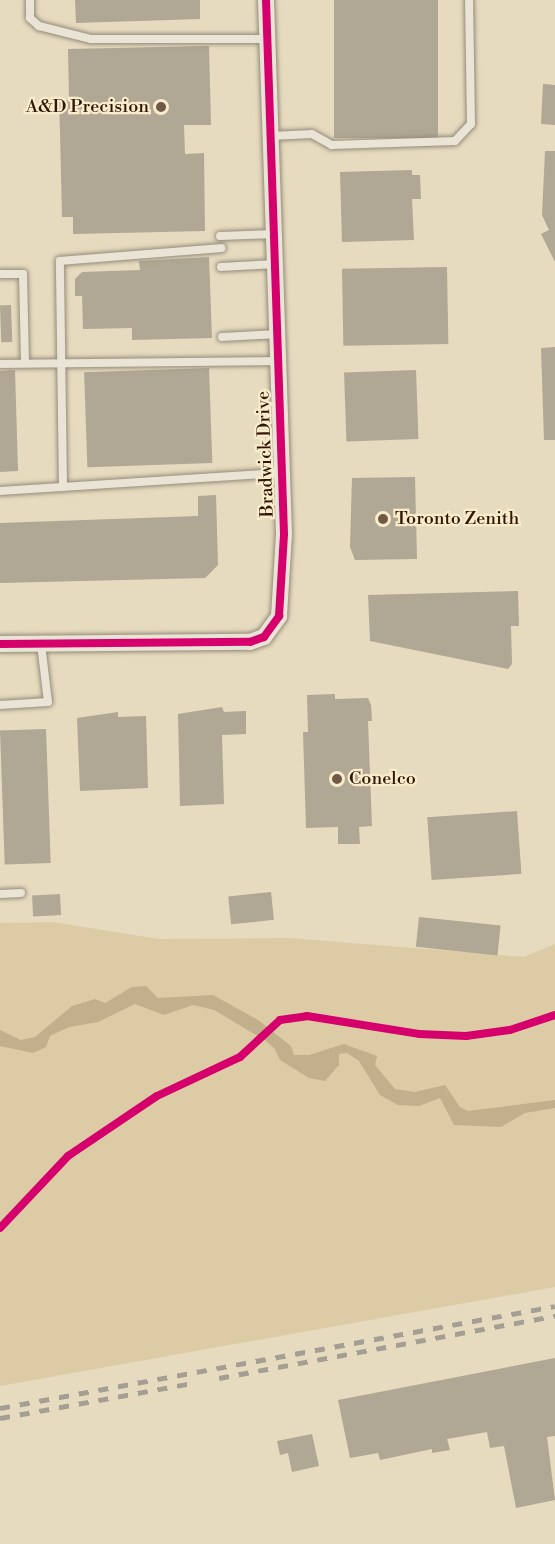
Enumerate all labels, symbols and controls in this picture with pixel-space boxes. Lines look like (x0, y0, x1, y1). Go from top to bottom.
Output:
place label: A&D Precision (26, 96, 149, 118)
marker: A&D Precision (154, 100, 168, 114)
street label: Bradwick Drive (253, 391, 279, 517)
place label: Toronto Zenith (395, 508, 519, 530)
marker: Toronto Zenith (376, 512, 390, 526)
place label: Conelco (349, 768, 416, 790)
marker: Conelco (330, 772, 344, 786)

